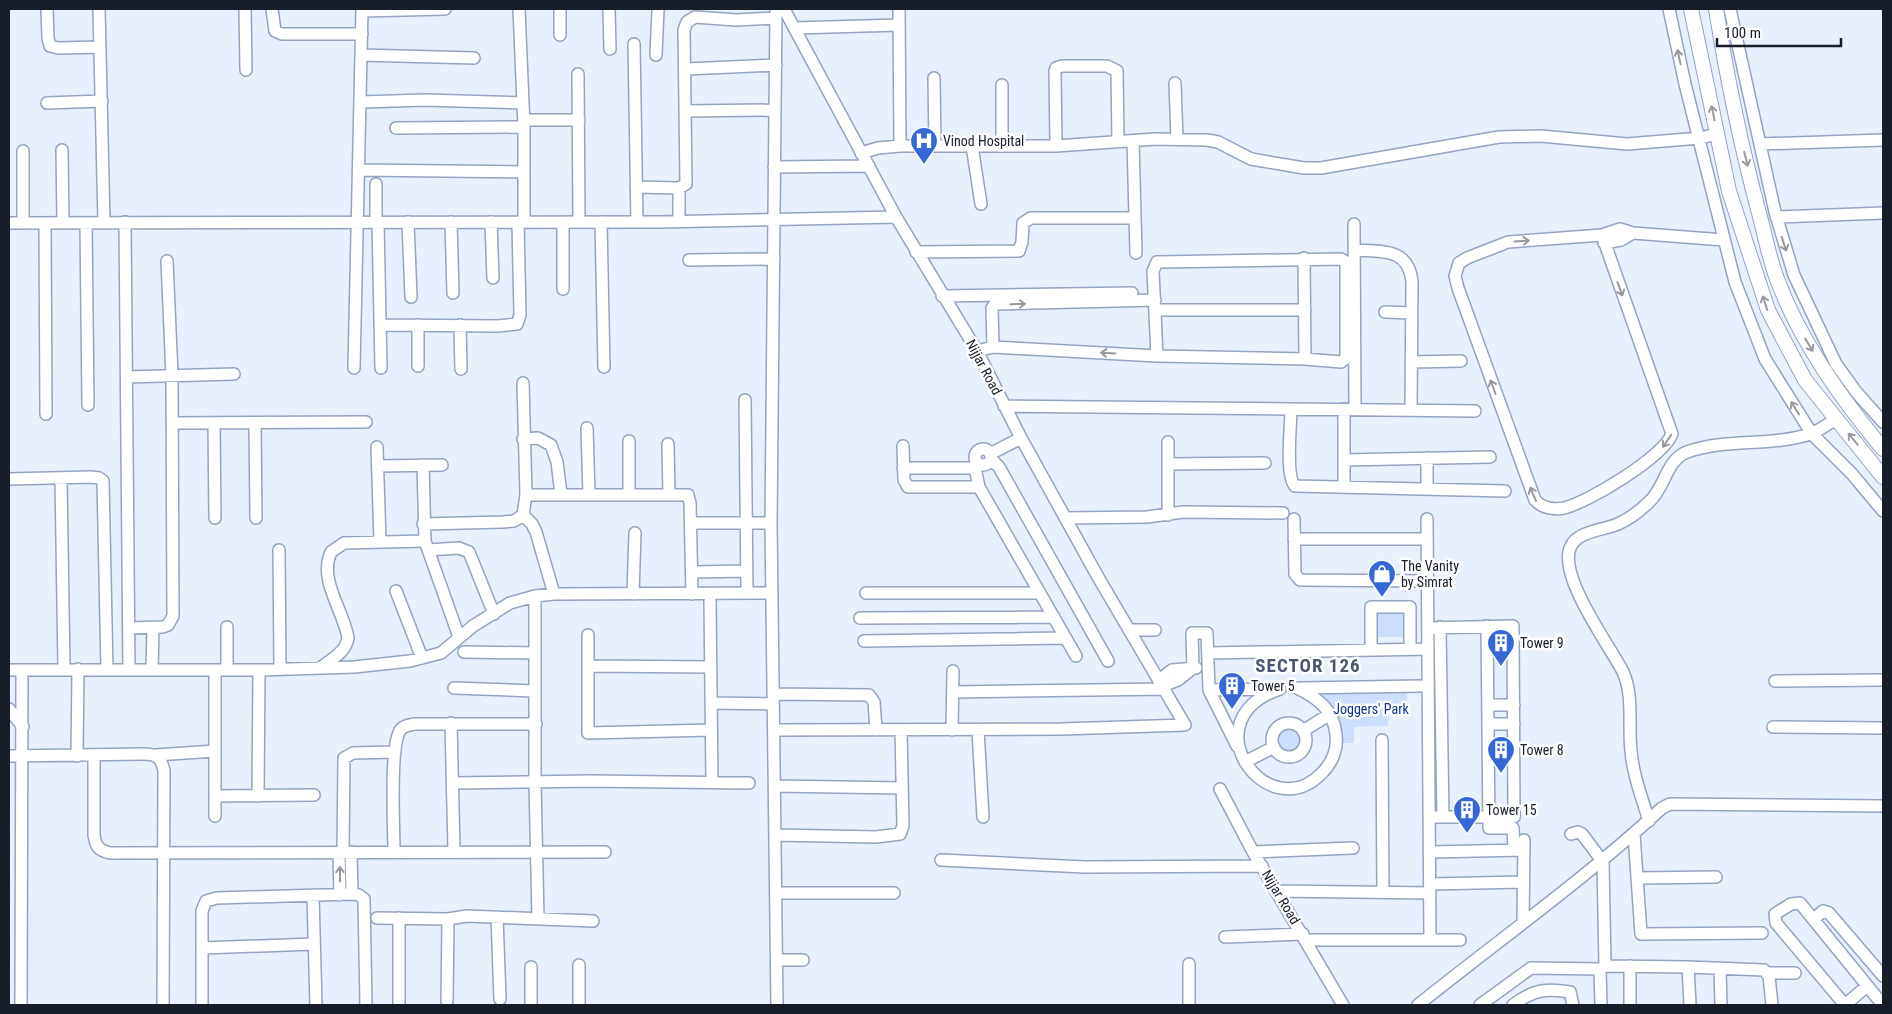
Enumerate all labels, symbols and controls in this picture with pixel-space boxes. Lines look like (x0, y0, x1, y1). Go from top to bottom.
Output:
scale bar (1717, 15, 1841, 47)
text: 100 m (1724, 24, 1761, 42)
one-way arrow (1674, 49, 1683, 65)
one-way arrow (1707, 105, 1717, 121)
hospital icon: Vinod Hospital (909, 126, 939, 165)
place label: Vinod Hospital (943, 133, 1024, 149)
one-way arrow (1742, 151, 1751, 167)
one-way arrow (1780, 235, 1789, 251)
one-way arrow (1514, 236, 1530, 245)
one-way arrow (1616, 281, 1625, 296)
one-way arrow (1760, 295, 1769, 311)
one-way arrow (1009, 299, 1025, 309)
street label: Nijjar Road (963, 337, 1005, 397)
one-way arrow (1805, 338, 1815, 352)
one-way arrow (1100, 349, 1116, 358)
one-way arrow (1488, 380, 1497, 395)
one-way arrow (1790, 401, 1801, 415)
one-way arrow (1847, 432, 1858, 445)
one-way arrow (1662, 434, 1672, 448)
one-way arrow (1528, 487, 1537, 502)
place label: The Vanity by Simrat (1401, 558, 1459, 590)
shop icon: The Vanity by Simrat (1367, 559, 1397, 598)
building icon: Tower 9 (1486, 628, 1516, 667)
place label: Tower 9 (1520, 635, 1564, 651)
district label: SECTOR 126 (1255, 654, 1361, 677)
building icon: Tower 5 (1217, 671, 1247, 710)
place label: Tower 5 (1251, 678, 1295, 694)
park label: Joggers' Park (1333, 701, 1409, 717)
building icon: Tower 8 (1486, 735, 1516, 774)
place label: Tower 8 (1520, 742, 1564, 758)
building icon: Tower 15 (1452, 795, 1482, 834)
place label: Tower 15 (1486, 802, 1537, 818)
one-way arrow (335, 866, 345, 882)
street label: Nijjar Road (1259, 867, 1303, 927)

